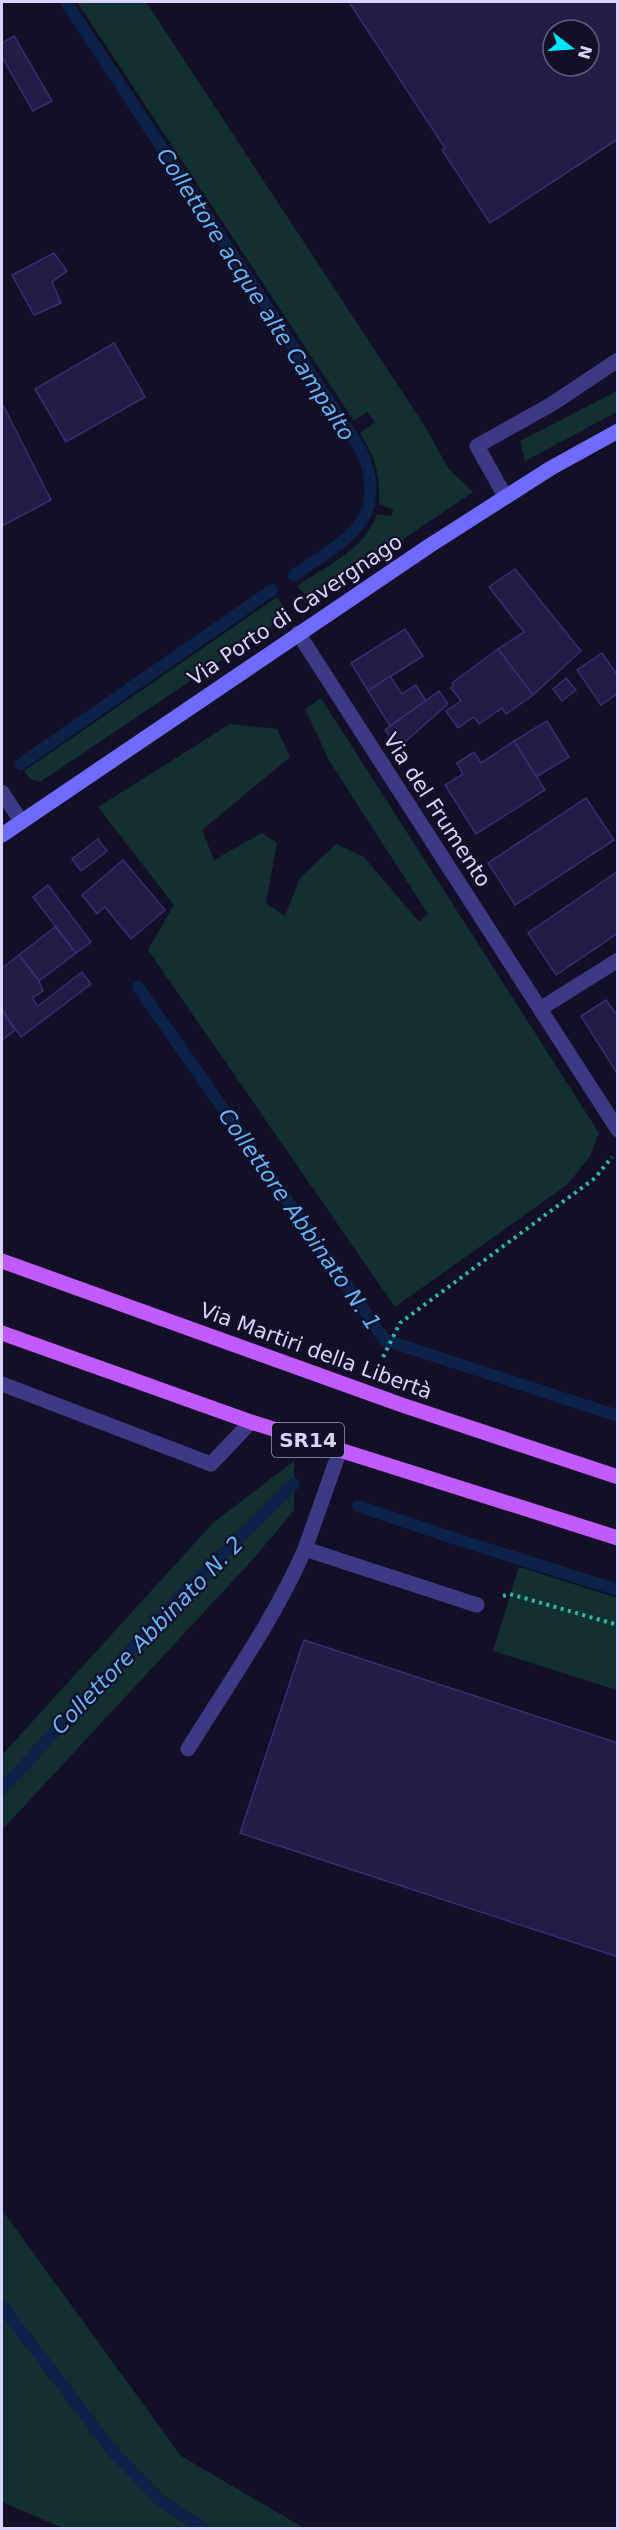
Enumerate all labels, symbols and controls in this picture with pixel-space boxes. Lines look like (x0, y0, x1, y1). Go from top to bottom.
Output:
north arrow (541, 18, 601, 78)
text: N (574, 43, 596, 61)
water label: Collettore acque alte Campalto (152, 143, 360, 445)
street label: Via Porto di Cavergnago (183, 529, 407, 691)
street label: Via del Frumento (378, 729, 496, 891)
water label: Collettore Abbinato N. 1 (213, 1104, 386, 1335)
street label: Via Martiri della Libertà (197, 1298, 435, 1404)
road number: SR14 (272, 1423, 344, 1457)
water label: Collettore Abbinato N. 2 (46, 1531, 248, 1739)

